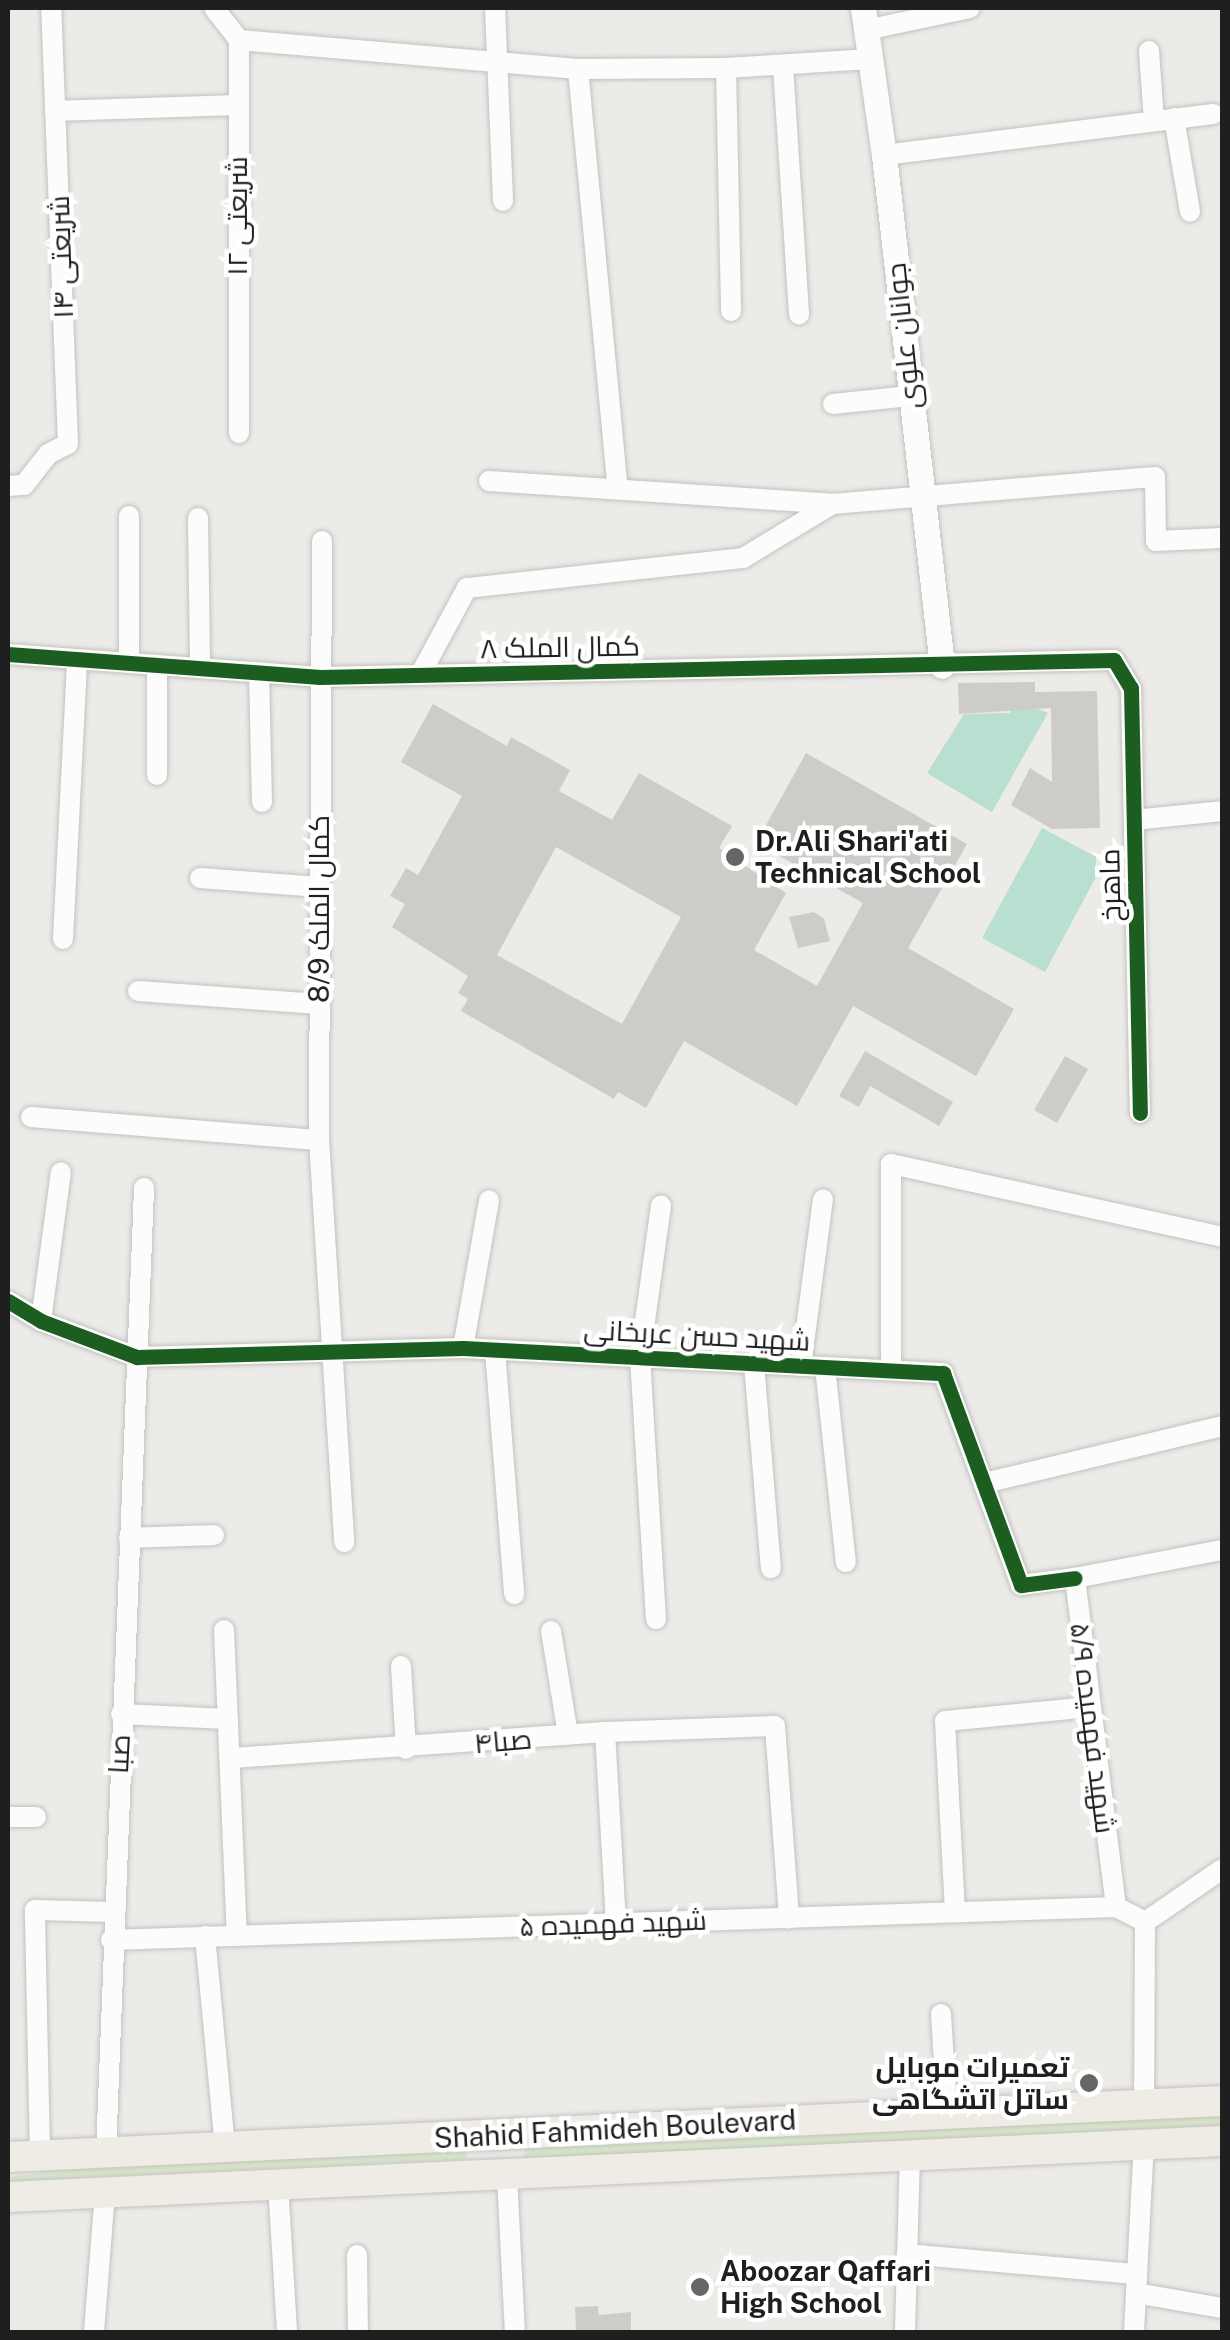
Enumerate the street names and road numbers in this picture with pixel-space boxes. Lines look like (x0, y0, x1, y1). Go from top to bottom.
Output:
street label: شریعتی ۱۲ (220, 156, 254, 276)
street label: شریعتی ۱۴ (42, 195, 80, 319)
street label: جوانان علوی (879, 261, 927, 411)
street label: کمال الملک ۸ (480, 629, 640, 665)
street label: کمال الملک 8/9 (302, 815, 336, 1003)
street label: ماهرخ (1093, 848, 1127, 922)
street label: شهید حسن عربخانی (583, 1312, 811, 1358)
street label: شهید فهمیده ۵/۹ (1063, 1621, 1123, 1835)
street label: صبا۴ (473, 1722, 533, 1760)
street label: صبا (101, 1733, 137, 1775)
street label: شهید فهمیده ۵ (519, 1903, 707, 1943)
street label: Shahid Fahmideh Boulevard (433, 2103, 797, 2155)

